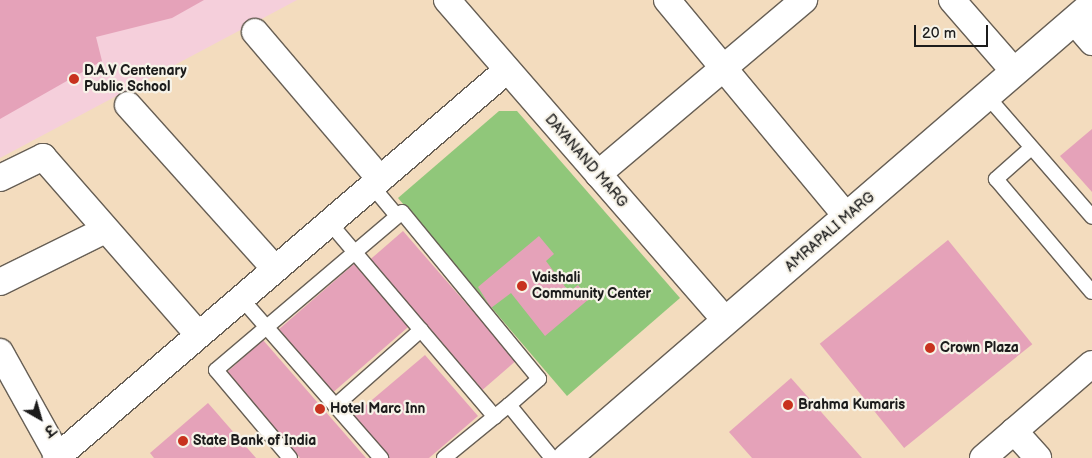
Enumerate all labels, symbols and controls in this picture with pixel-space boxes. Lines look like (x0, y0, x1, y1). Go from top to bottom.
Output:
scale bar (917, 15, 991, 47)
text: 20 m (922, 24, 956, 43)
place label: D.A.V Centenary Public School (84, 63, 187, 95)
marker: D.A.V Centenary Public School (68, 73, 80, 85)
street label: DAYANAND MARG (541, 111, 631, 211)
street label: AMRAPALI MARG (782, 189, 878, 275)
place label: Vaishali Community Center (532, 270, 652, 302)
marker: Vaishali Community Center (516, 280, 528, 292)
place label: Crown Plaza (940, 340, 1019, 356)
marker: Crown Plaza (924, 342, 936, 354)
north arrow (15, 393, 65, 443)
place label: Brahma Kumaris (798, 397, 905, 413)
marker: Brahma Kumaris (782, 399, 794, 411)
place label: Hotel Marc Inn (330, 401, 425, 417)
marker: Hotel Marc Inn (314, 403, 326, 415)
text: उ (41, 421, 58, 440)
place label: State Bank of India (193, 433, 316, 449)
marker: State Bank of India (177, 435, 189, 447)

